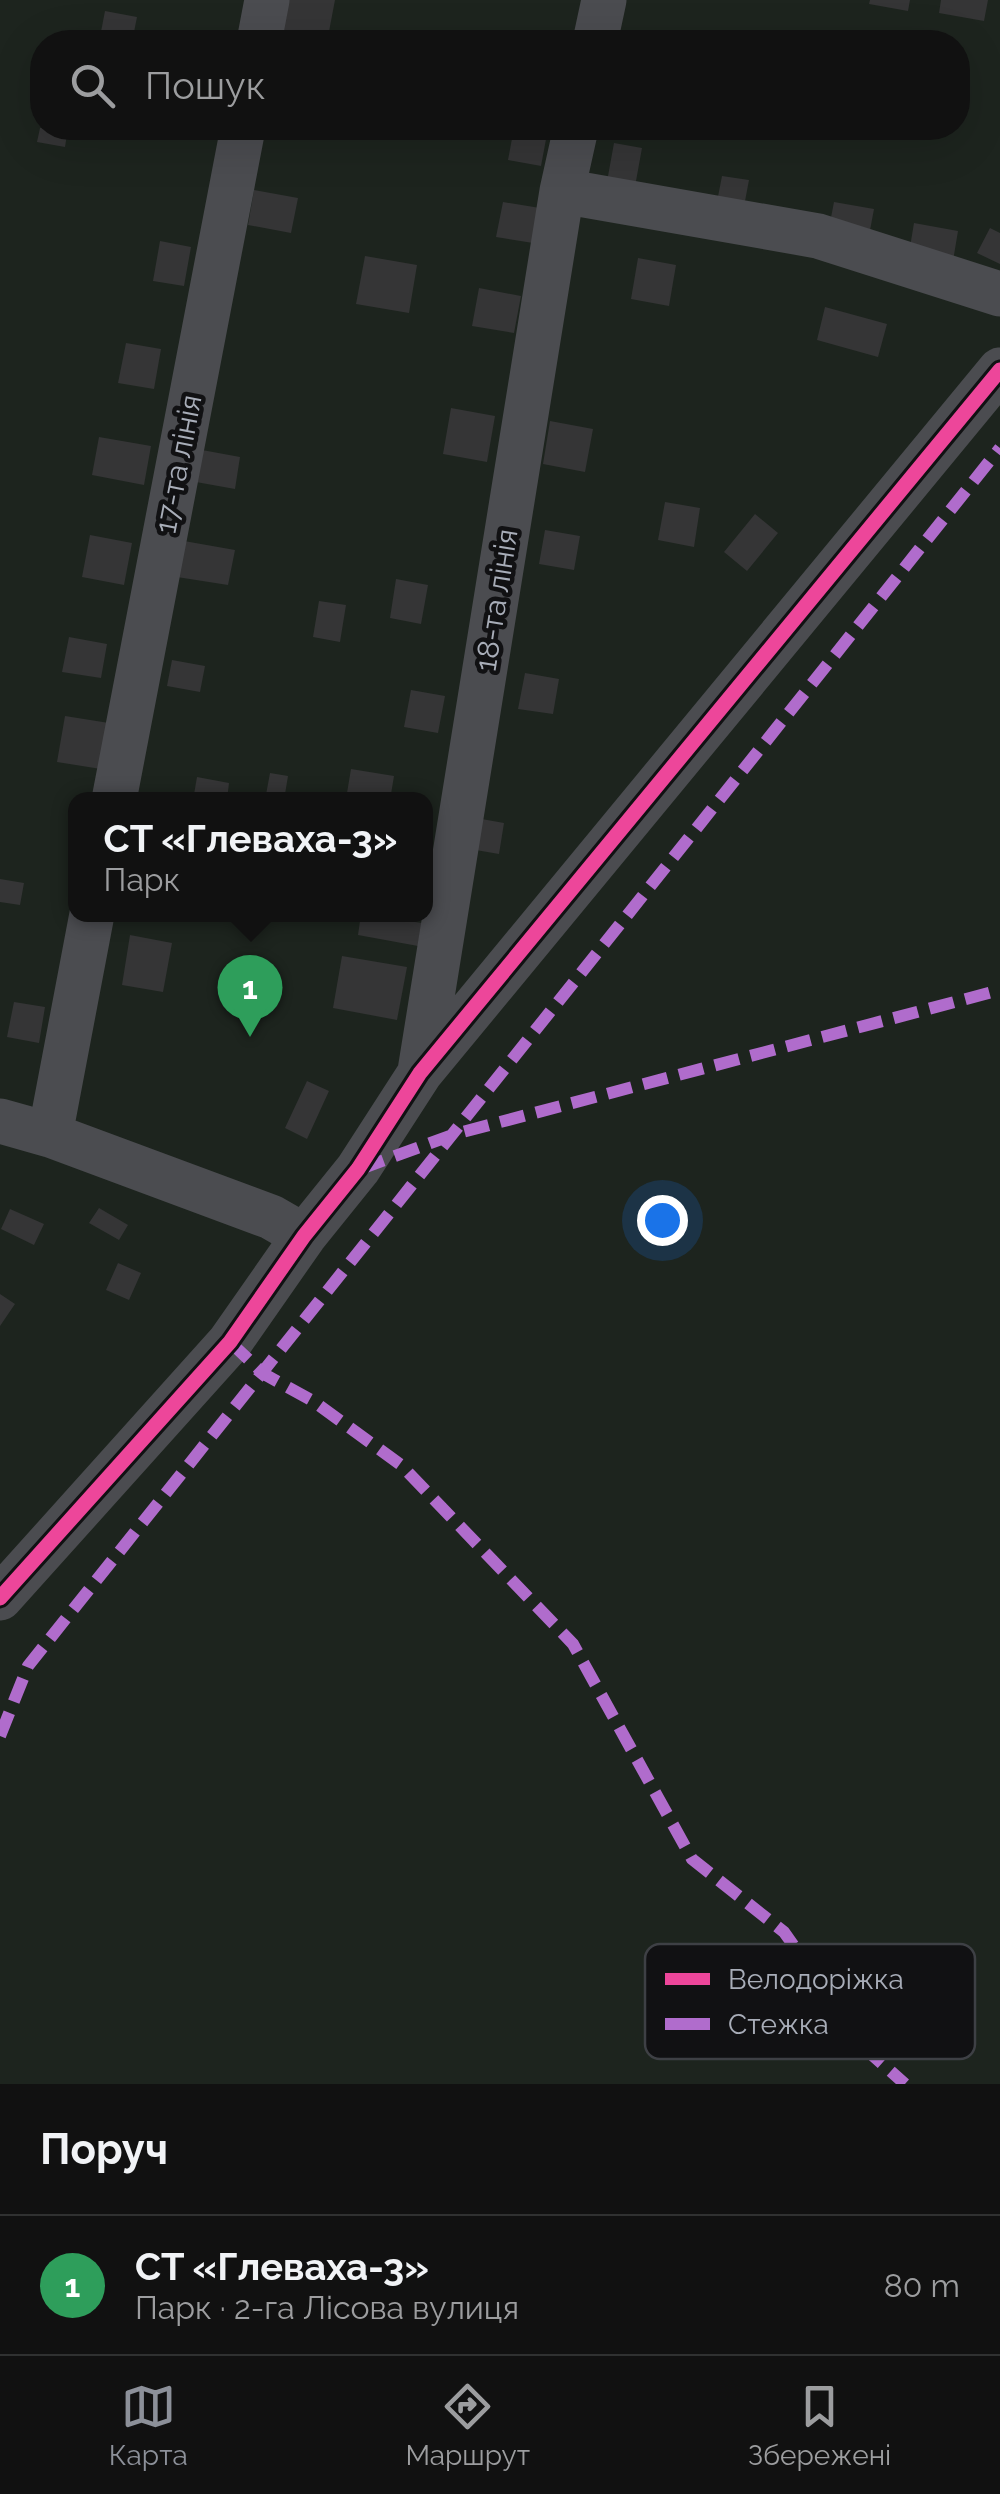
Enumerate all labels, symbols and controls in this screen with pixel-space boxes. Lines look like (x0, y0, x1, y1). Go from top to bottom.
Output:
search box (30, 30, 970, 140)
icon: search (65, 58, 120, 113)
text: Пошук (145, 63, 265, 108)
street label: 17-та лінія (147, 392, 209, 536)
street label: 18-та лінія (467, 526, 525, 674)
popup (68, 792, 433, 922)
text: СТ «Глеваха-3» (104, 816, 397, 861)
text: Парк (104, 861, 180, 898)
pin: 1 (218, 954, 282, 1037)
your location (637, 1195, 688, 1246)
legend (645, 1944, 975, 2059)
text: Велодоріжка (728, 1963, 904, 1996)
text: Стежка (728, 2008, 829, 2041)
text: Поруч (40, 2125, 168, 2174)
text: СТ «Глеваха-3» (135, 2244, 429, 2289)
text: 1 (65, 2267, 80, 2304)
text: 80 m (884, 2267, 960, 2304)
text: Парк · 2-га Лісова вулиця (135, 2289, 519, 2326)
tab: Карта (109, 2379, 188, 2472)
tab: Маршрут (405, 2379, 530, 2472)
tab: Збережені (748, 2379, 891, 2472)

